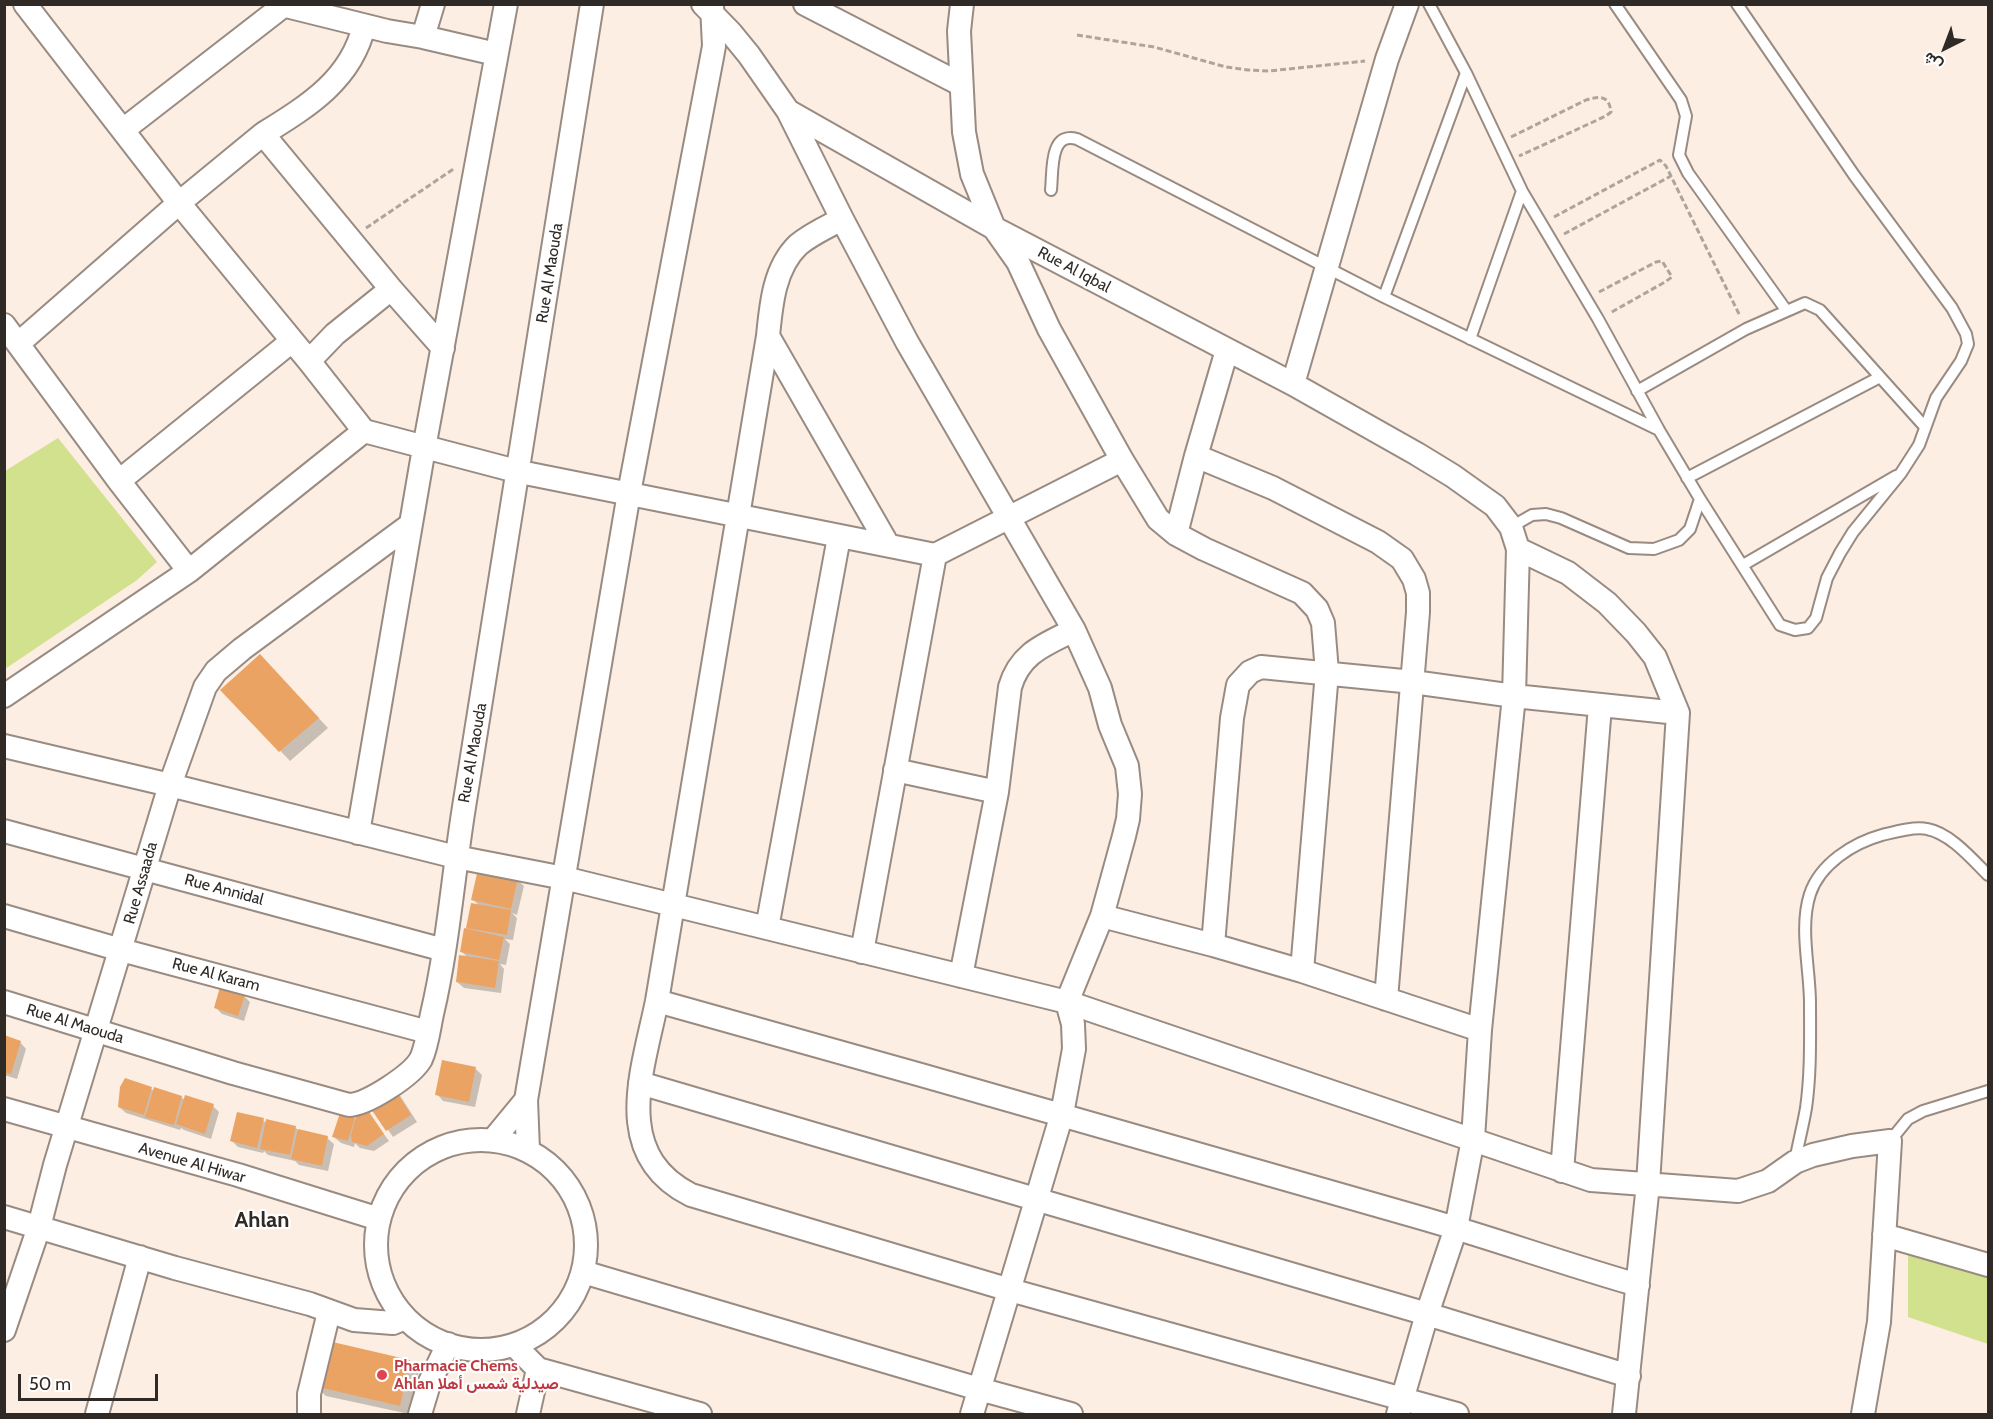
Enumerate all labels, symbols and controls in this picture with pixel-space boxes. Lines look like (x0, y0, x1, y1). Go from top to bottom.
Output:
north arrow (1915, 18, 1975, 78)
text: ش (1919, 48, 1946, 75)
street label: Rue Al Maouda (533, 222, 567, 324)
street label: Rue Al Iqbal (1034, 243, 1114, 297)
street label: Rue Al Maouda (455, 702, 491, 804)
street label: Rue Assaada (120, 840, 162, 926)
street label: Rue Annidal (182, 870, 266, 910)
street label: Rue Al Karam (170, 954, 262, 996)
street label: Rue Al Maouda (24, 1000, 126, 1048)
street label: Avenue Al Hiwar (136, 1139, 248, 1187)
district label: Ahlan (235, 1208, 289, 1234)
place label: Pharmacie Chems Ahlan صيدلية شمس أهلا (394, 1356, 559, 1394)
scale bar (21, 1362, 160, 1400)
marker: Pharmacie Chems Ahlan صيدلية شمس أهلا (375, 1368, 389, 1382)
text: 50 m (29, 1373, 71, 1395)

